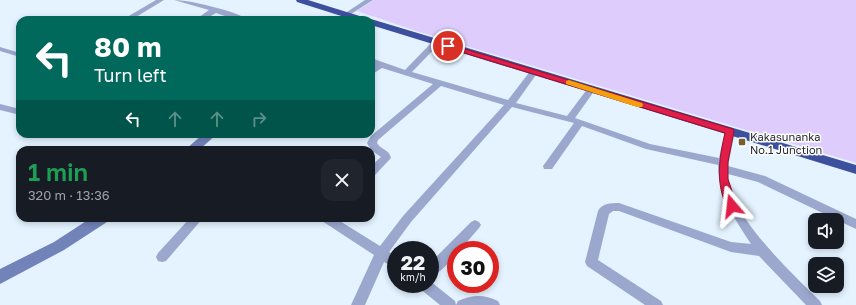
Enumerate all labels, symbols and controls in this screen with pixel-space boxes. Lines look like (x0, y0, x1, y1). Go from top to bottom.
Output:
pin (431, 29, 465, 63)
text: 80 m (94, 30, 162, 63)
icon: left (28, 32, 80, 84)
icon: arrive (437, 35, 459, 57)
text: Turn left (94, 64, 167, 86)
icon: left (122, 108, 144, 130)
icon: ahead (164, 108, 186, 130)
icon: ahead (206, 108, 228, 130)
icon: right (248, 108, 270, 130)
place label: Kakasunanka No.1 Junction (750, 130, 822, 156)
marker: Kakasunanka No.1 Junction (737, 137, 747, 147)
text: 1 min (28, 157, 88, 186)
button: close (321, 159, 363, 201)
position arrow (711, 185, 753, 227)
text: 320 m · 13:36 (28, 187, 110, 203)
map controls (808, 213, 844, 293)
button: sound (808, 213, 844, 249)
speed limit sign: 30 (447, 241, 499, 293)
text: 22 (401, 250, 425, 274)
button: layers (808, 257, 844, 293)
text: km/h (400, 271, 426, 283)

